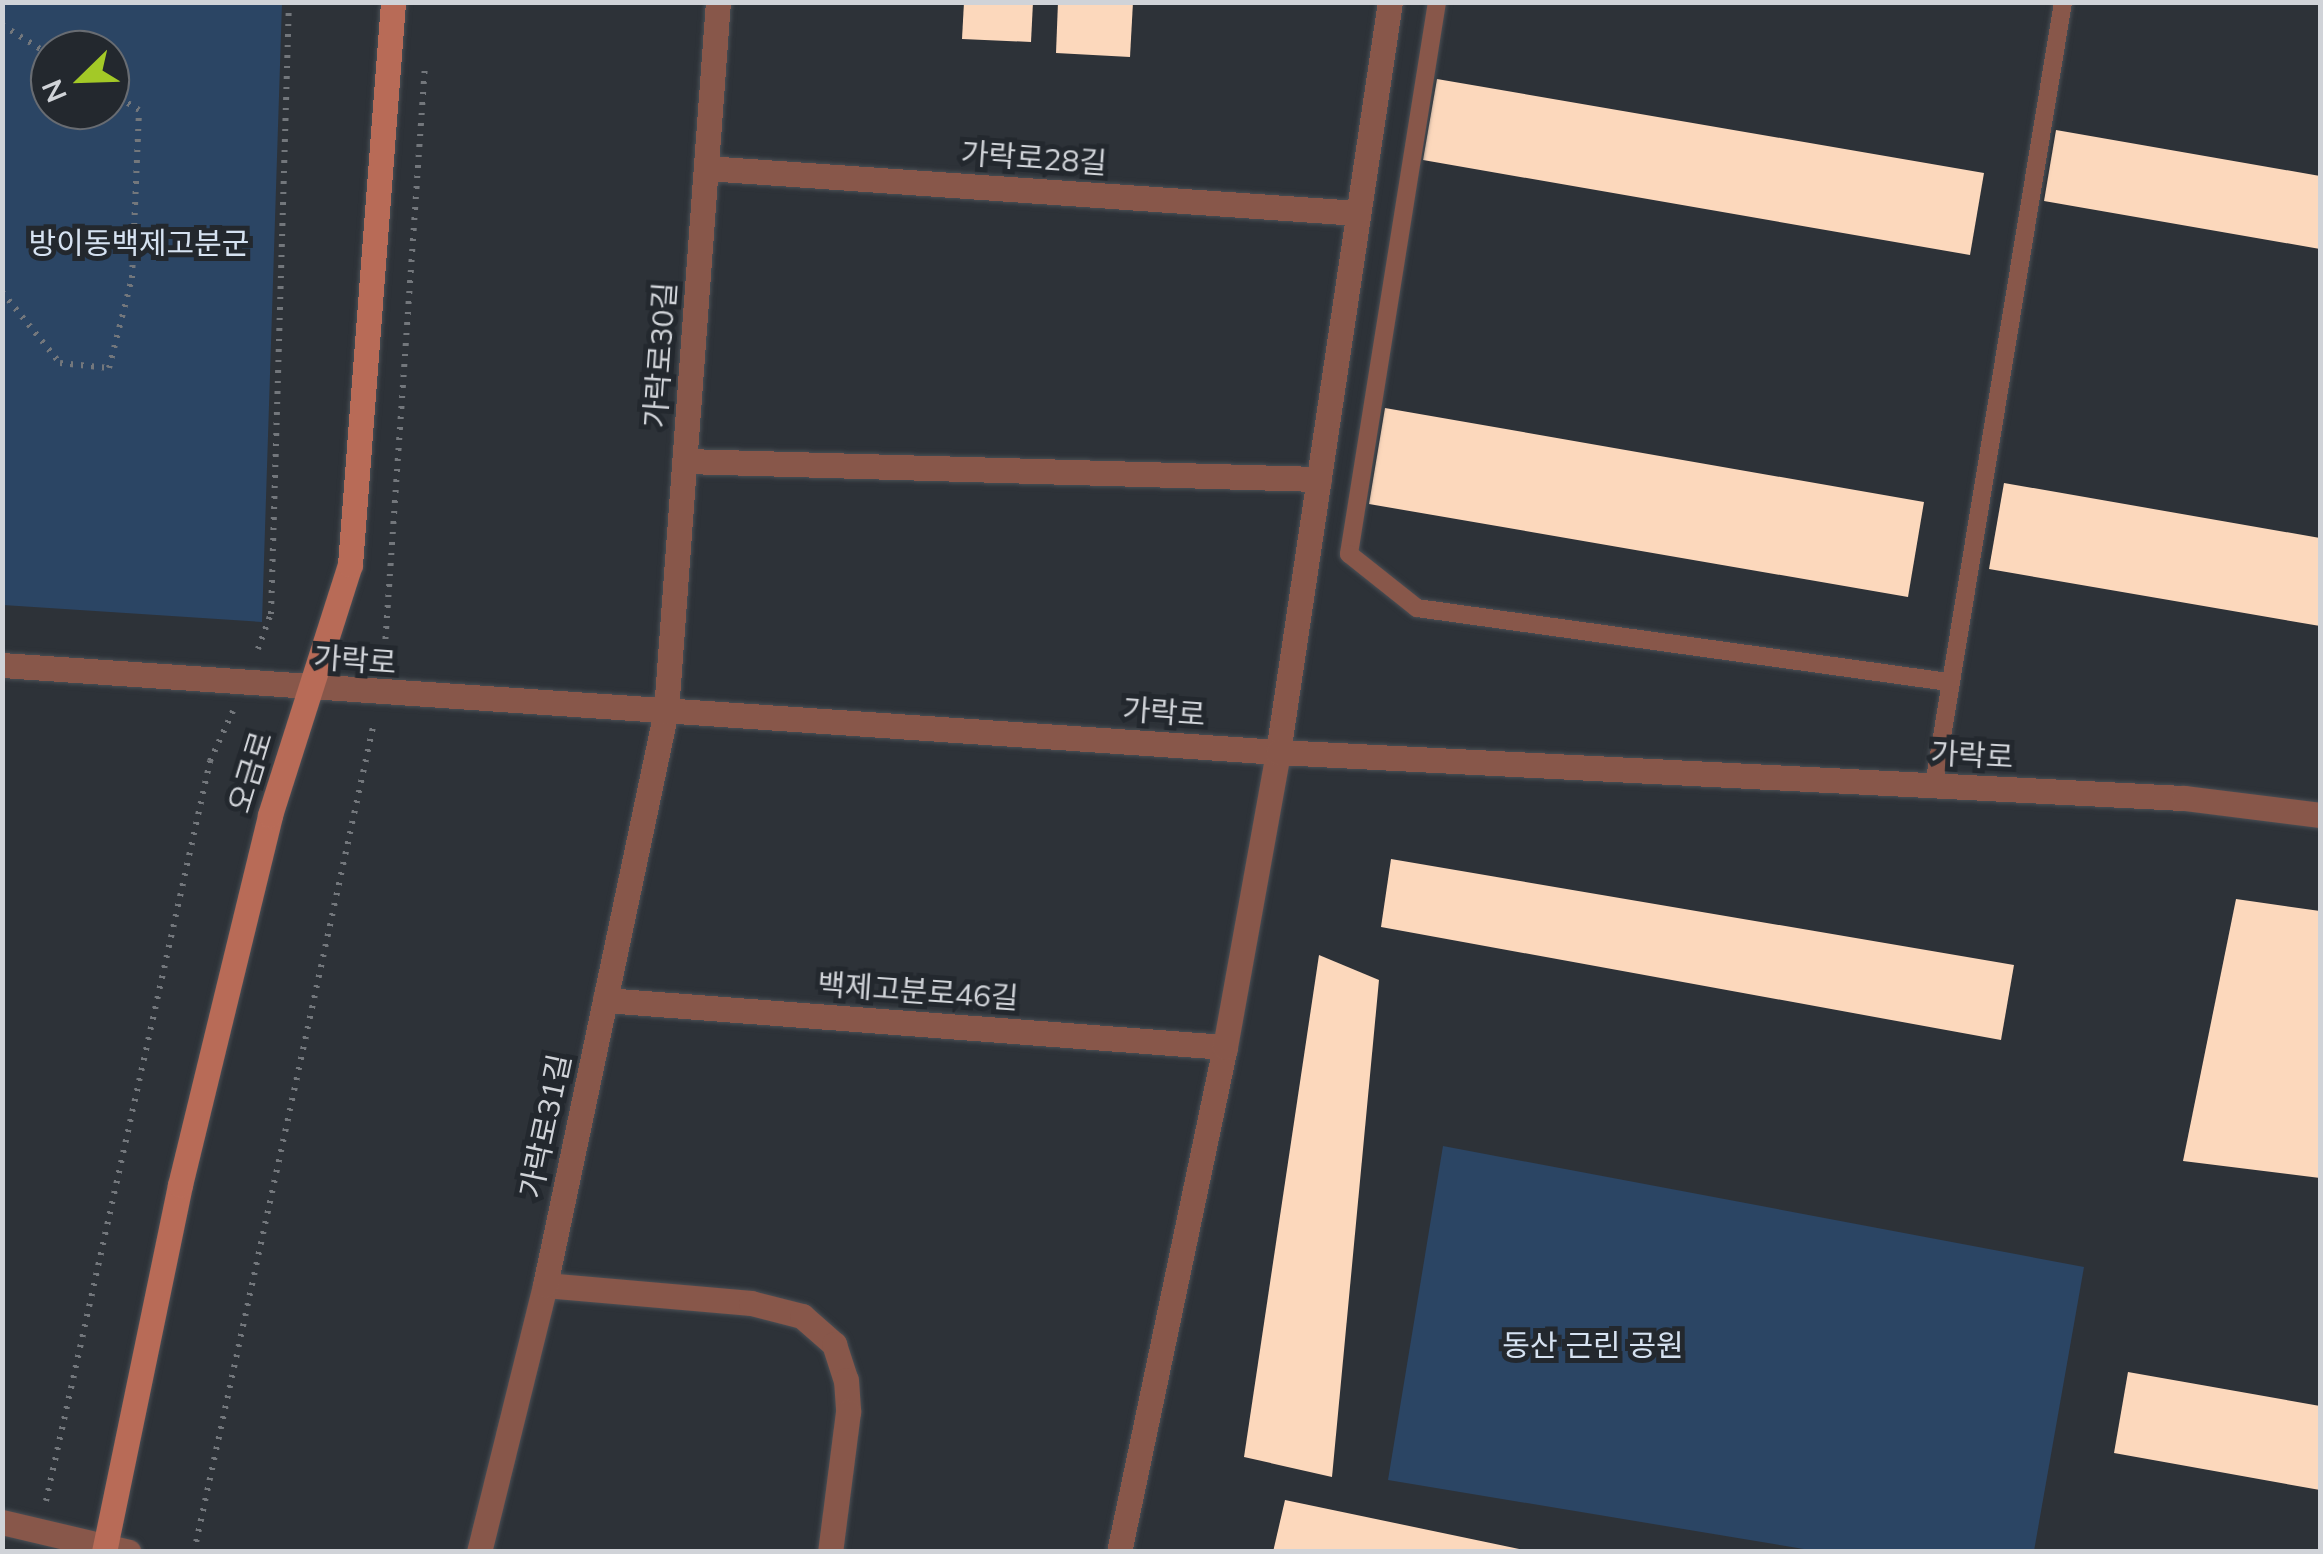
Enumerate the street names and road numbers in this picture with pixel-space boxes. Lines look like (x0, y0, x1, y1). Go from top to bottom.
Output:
street label: 가락로28길 (960, 135, 1108, 181)
street label: 가락로30길 (637, 281, 683, 429)
street label: 가락로 (312, 639, 398, 681)
street label: 가락로 (1121, 691, 1207, 733)
street label: 오금로 (221, 727, 279, 817)
street label: 가락로 (1930, 735, 2014, 775)
street label: 백제고분로46길 (816, 966, 1020, 1016)
street label: 가락로31길 (512, 1051, 578, 1201)

